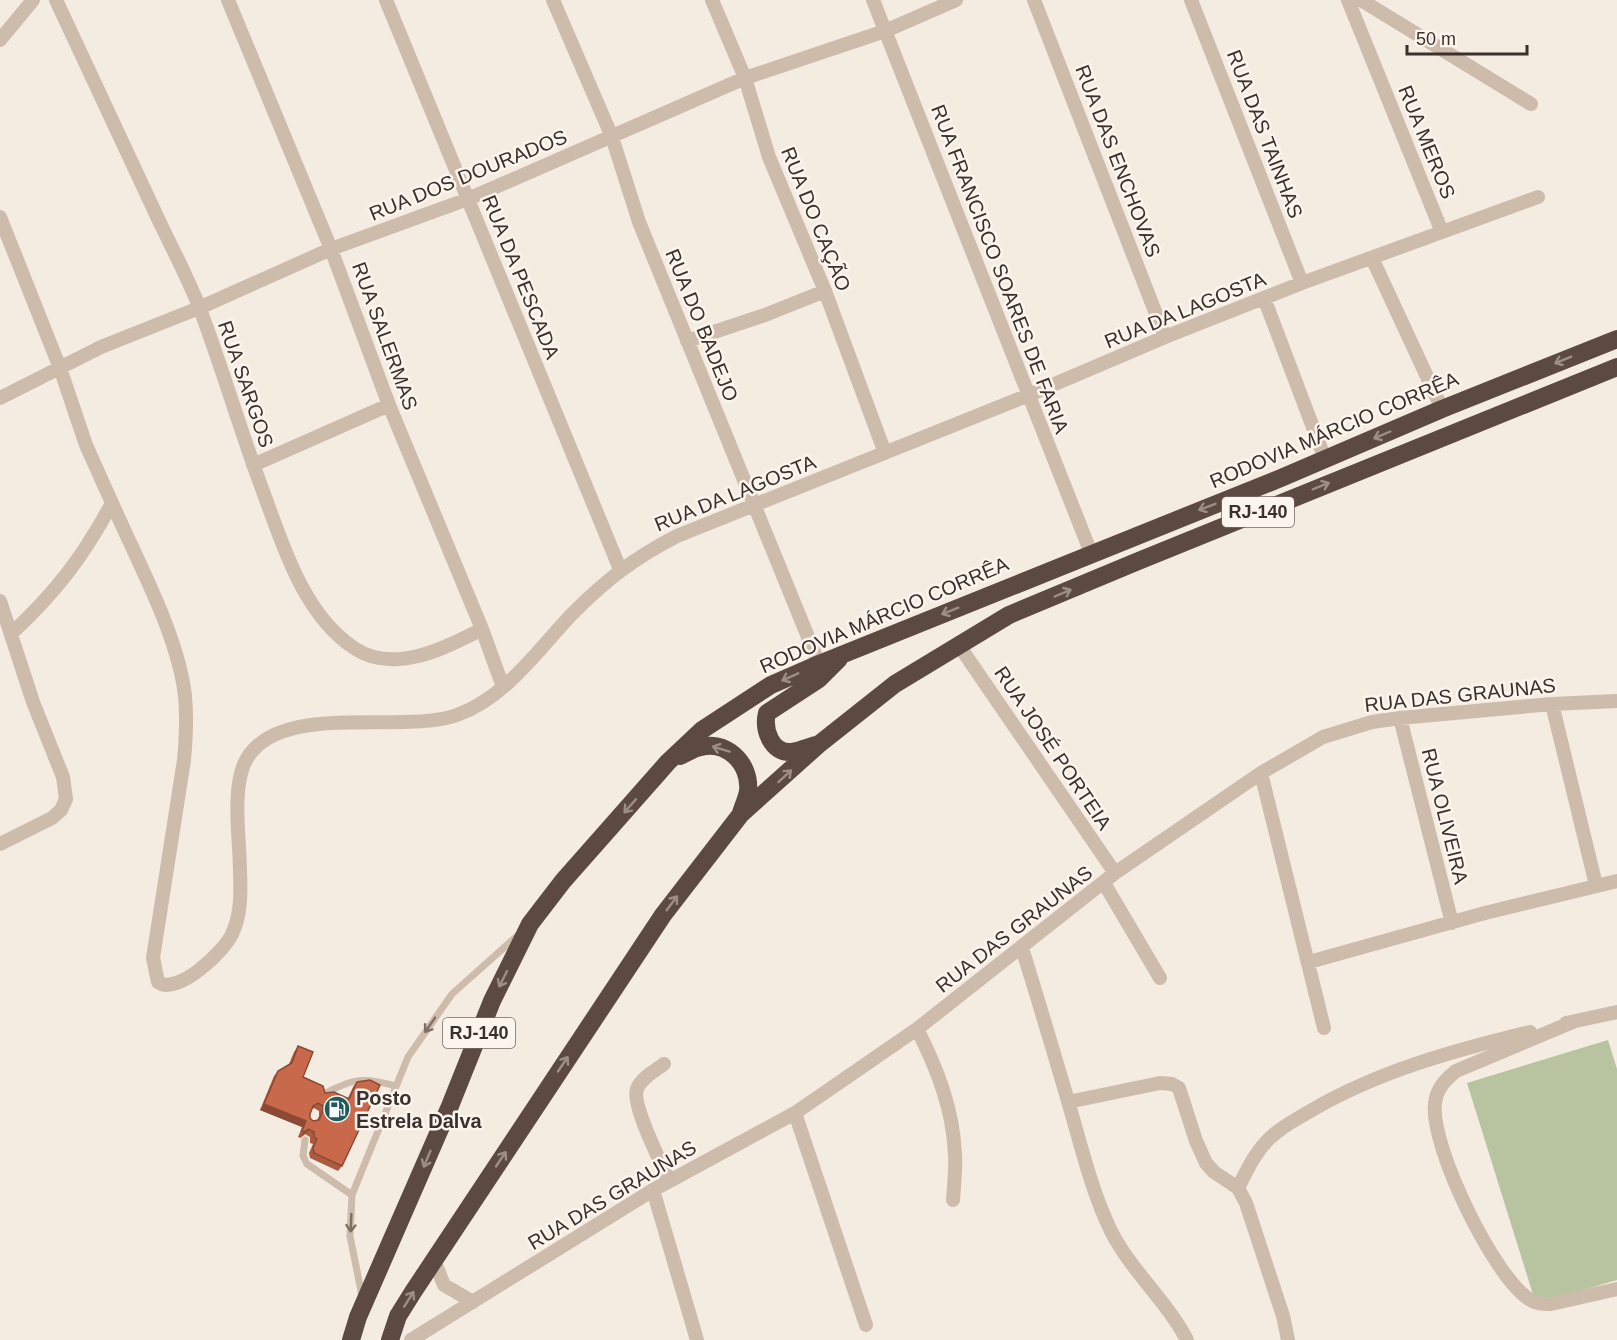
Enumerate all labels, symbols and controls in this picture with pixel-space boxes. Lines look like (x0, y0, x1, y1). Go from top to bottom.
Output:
scale bar (1407, 18, 1527, 56)
text: 50 m (1416, 29, 1456, 49)
street label: RUA DAS TAINHAS (1223, 47, 1307, 221)
street label: RUA DAS ENCHOVAS (1071, 62, 1165, 260)
street label: RUA MEROS (1394, 82, 1460, 202)
street label: RUA FRANCISCO SOARES DE FARIA (927, 102, 1073, 437)
street label: RUA DOS DOURADOS (366, 125, 570, 225)
street label: RUA DO CAÇÃO (777, 143, 856, 294)
street label: RUA DA PESCADA (478, 192, 564, 363)
street label: RUA DO BADEJO (661, 246, 743, 404)
street label: RUA SALERMAS (348, 259, 422, 413)
street label: RUA DA LAGOSTA (1101, 267, 1269, 352)
street label: RUA SARGOS (214, 318, 278, 450)
one-way arrow (1554, 355, 1572, 366)
street label: RODOVIA MÁRCIO CORRÊA (1206, 367, 1462, 492)
one-way arrow (1374, 429, 1392, 441)
street label: RUA DA LAGOSTA (651, 450, 819, 535)
one-way arrow (1311, 480, 1330, 491)
road number: RJ-140 (1222, 497, 1294, 527)
one-way arrow (1198, 503, 1217, 514)
street label: RODOVIA MÁRCIO CORRÊA (756, 552, 1012, 677)
one-way arrow (1053, 587, 1072, 598)
one-way arrow (942, 606, 960, 617)
street label: RUA JOSÉ PORTEIA (990, 662, 1116, 834)
one-way arrow (782, 671, 800, 683)
street label: RUA DAS GRAUNAS (1363, 674, 1557, 716)
one-way arrow (712, 743, 731, 754)
street label: RUA OLIVEIRA (1418, 746, 1473, 887)
one-way arrow (777, 769, 792, 783)
one-way arrow (623, 798, 636, 814)
street label: RUA DAS GRAUNAS (931, 861, 1097, 997)
one-way arrow (666, 895, 679, 911)
one-way arrow (496, 970, 508, 988)
one-way arrow (424, 1017, 436, 1033)
road number: RJ-140 (443, 1018, 515, 1048)
one-way arrow (557, 1056, 569, 1073)
place label: Posto Estrela Dalva (356, 1087, 483, 1132)
fuel station icon: Posto Estrela Dalva (322, 1094, 352, 1124)
street label: RUA DAS GRAUNAS (524, 1136, 700, 1254)
one-way arrow (421, 1149, 432, 1167)
one-way arrow (495, 1151, 507, 1168)
one-way arrow (345, 1213, 357, 1233)
one-way arrow (403, 1291, 415, 1308)

